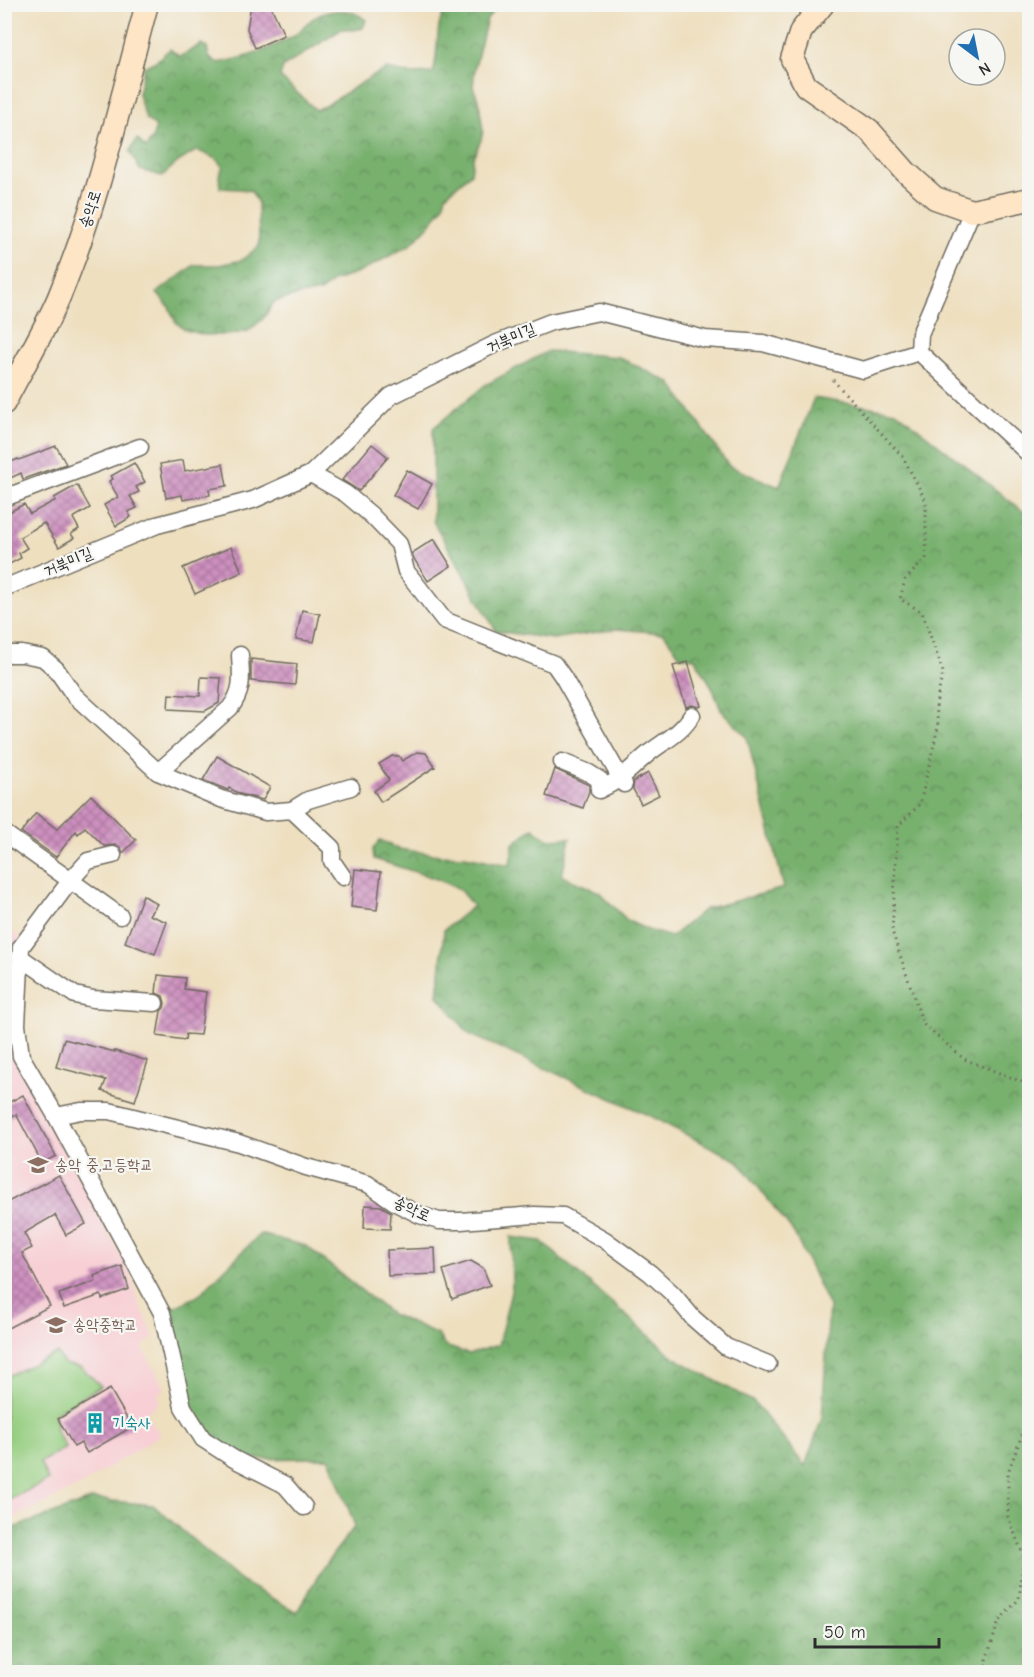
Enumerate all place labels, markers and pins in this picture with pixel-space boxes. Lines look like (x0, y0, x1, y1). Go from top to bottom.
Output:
school or university icon: 송악 중,고등학교 (26, 1153, 50, 1177)
place label: 송악 중,고등학교 (55, 1156, 153, 1174)
school or university icon: 송악중학교 (44, 1313, 68, 1337)
place label: 송악중학교 (73, 1316, 137, 1334)
building icon: 기숙사 (83, 1411, 107, 1435)
place label: 기숙사 (112, 1414, 151, 1432)

